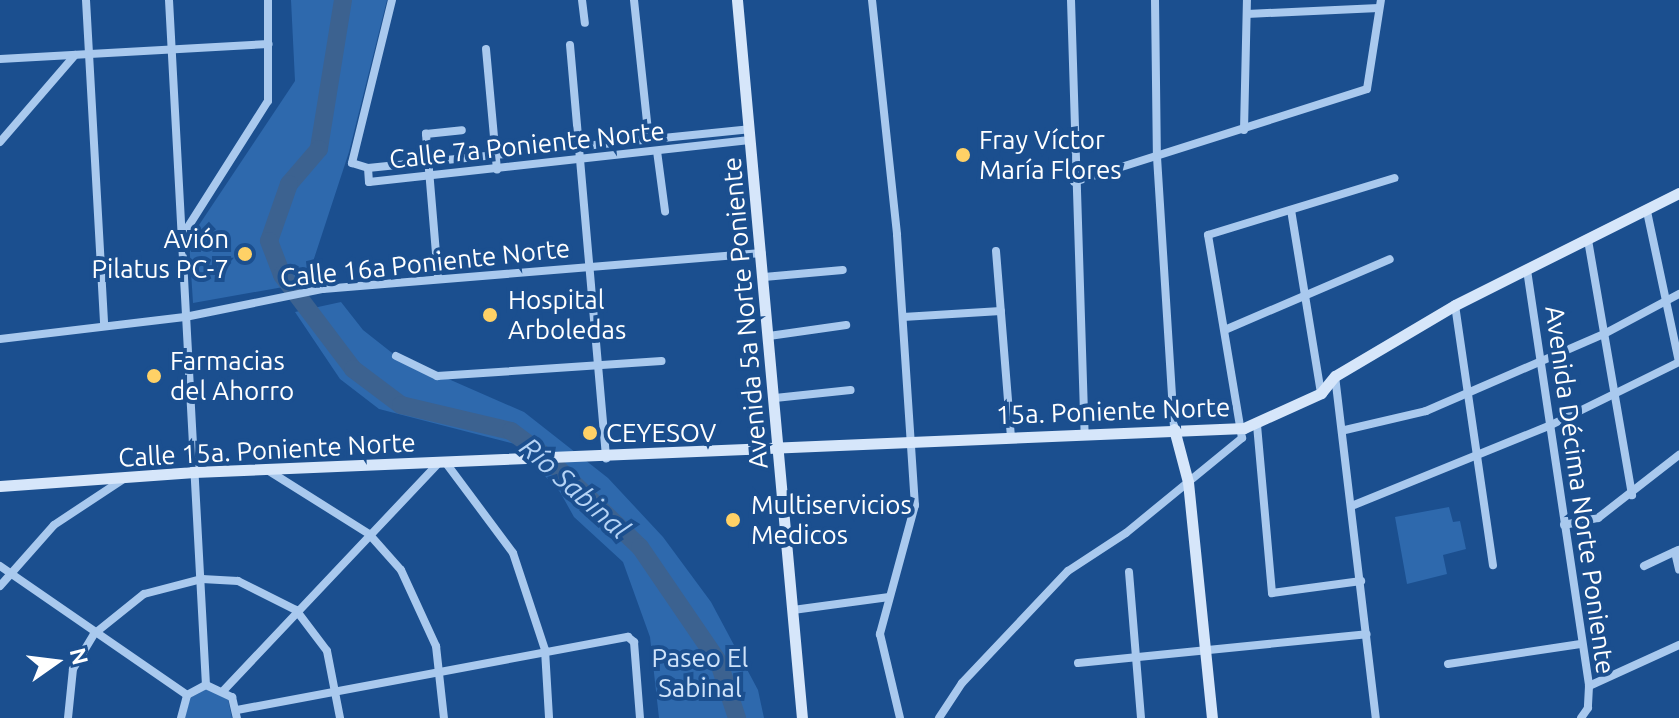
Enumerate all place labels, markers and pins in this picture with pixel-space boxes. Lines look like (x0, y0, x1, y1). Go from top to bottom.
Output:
place label: Fray Víctor María Flores (979, 124, 1122, 186)
marker: Fray Víctor María Flores (954, 146, 972, 164)
place label: Avión Pilatus PC-7 (91, 223, 229, 284)
marker: Avión Pilatus PC-7 (236, 245, 254, 263)
place label: Hospital Arboledas (508, 284, 626, 346)
marker: Hospital Arboledas (479, 304, 501, 326)
place label: Farmacias del Ahorro (170, 345, 294, 406)
marker: Farmacias del Ahorro (145, 367, 163, 385)
place label: CEYESOV (606, 417, 716, 449)
marker: CEYESOV (581, 424, 599, 442)
place label: Multiservicios Medicos (751, 489, 912, 550)
marker: Multiservicios Medicos (722, 509, 744, 531)

